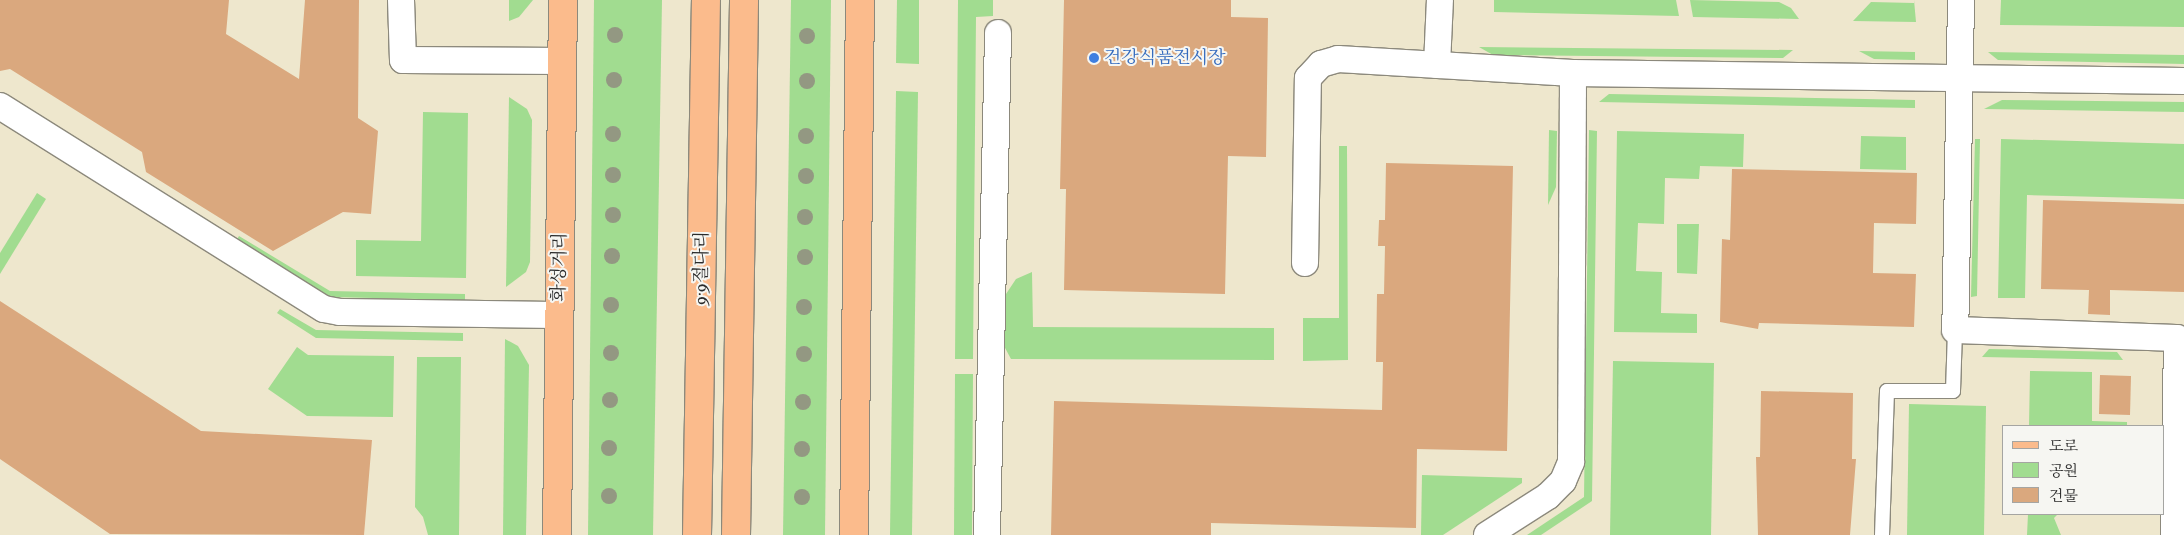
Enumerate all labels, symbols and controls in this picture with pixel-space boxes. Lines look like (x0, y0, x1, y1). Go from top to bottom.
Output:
place label: 건강식품전시장 (1104, 47, 1226, 69)
marker: 건강식품전시장 (1088, 52, 1100, 64)
street label: 9·9절다리 (691, 231, 713, 305)
street label: 화성거리 (549, 232, 571, 302)
legend (2002, 425, 2164, 515)
text: 도로 (2049, 437, 2078, 456)
text: 공원 (2049, 462, 2078, 481)
text: 건물 (2049, 487, 2078, 506)

